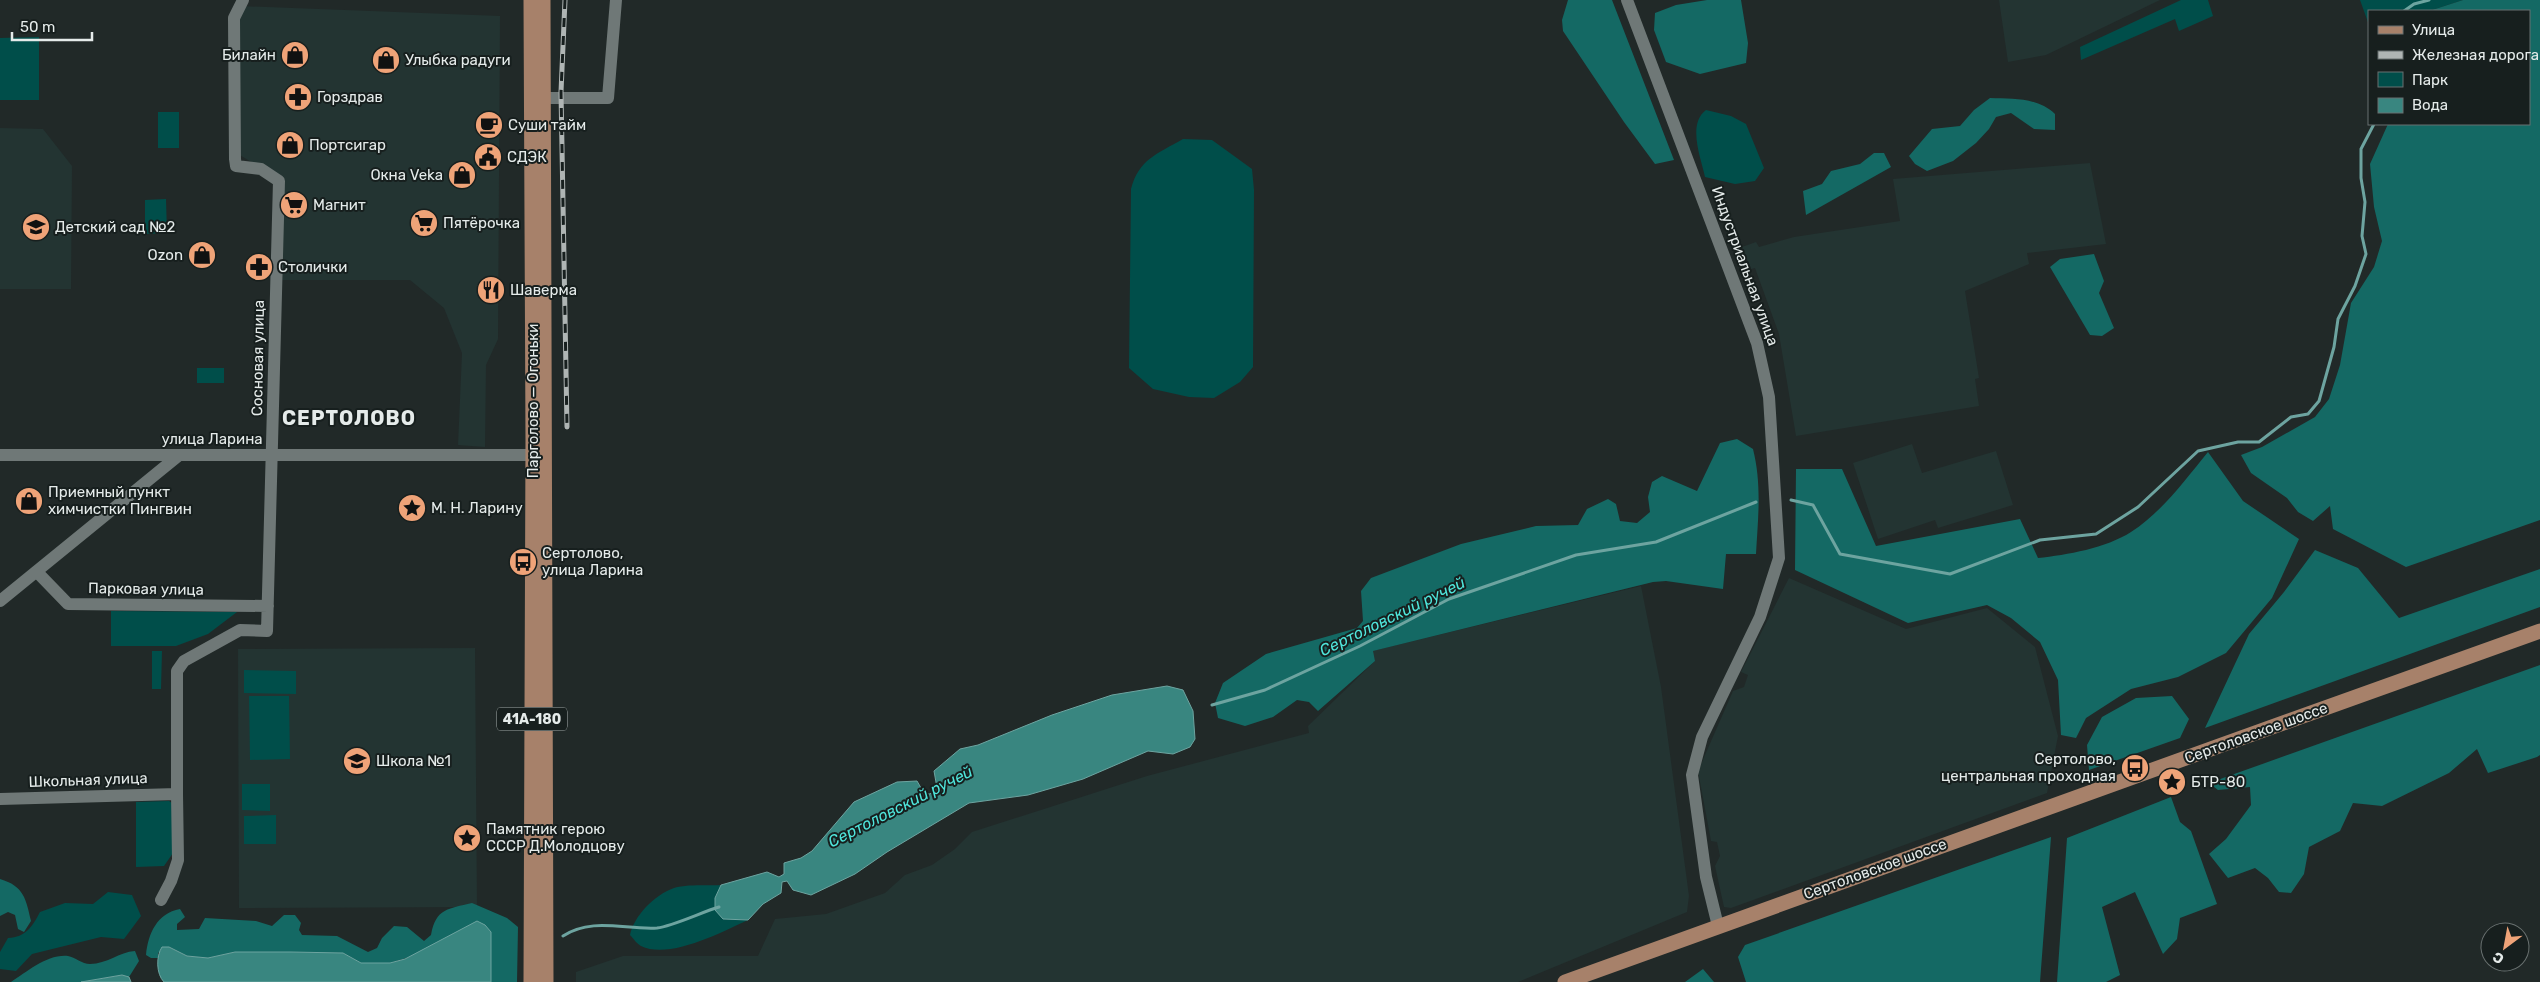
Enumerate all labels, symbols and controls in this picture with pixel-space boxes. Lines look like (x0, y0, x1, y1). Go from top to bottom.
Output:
scale bar (12, 10, 92, 42)
legend (2368, 10, 2530, 125)
text: 50 m (20, 18, 55, 36)
text: Улица (2412, 21, 2455, 39)
shop icon: Билайн (280, 40, 310, 70)
shop icon: Улыбка радуги (371, 45, 401, 75)
place label: Билайн (222, 46, 276, 64)
text: Железная дорога (2412, 46, 2539, 64)
place label: Улыбка радуги (405, 51, 511, 69)
text: Парк (2412, 71, 2448, 89)
pharmacy icon: Горздрав (283, 82, 313, 112)
place label: Горздрав (317, 88, 383, 106)
text: Вода (2412, 96, 2448, 114)
cafe icon: Суши тайм (474, 110, 504, 140)
place label: Суши тайм (508, 116, 586, 134)
shop icon: Портсигар (275, 130, 305, 160)
place label: Портсигар (309, 136, 386, 154)
public building icon: СДЭК (473, 142, 503, 172)
place label: СДЭК (507, 148, 547, 166)
shop icon: Окна Veka (447, 160, 477, 190)
place label: Окна Veka (370, 166, 443, 184)
street label: Индустриальная улица (1708, 184, 1782, 348)
supermarket icon: Магнит (279, 190, 309, 220)
place label: Магнит (313, 196, 366, 214)
supermarket icon: Пятёрочка (409, 208, 439, 238)
school or university icon: Детский сад №2 (21, 212, 51, 242)
place label: Пятёрочка (443, 214, 520, 232)
place label: Детский сад №2 (55, 218, 176, 236)
shop icon: Ozon (187, 240, 217, 270)
place label: Ozon (148, 246, 183, 264)
pharmacy icon: Столички (244, 252, 274, 282)
place label: Столички (278, 258, 347, 276)
restaurant icon: Шаверма (476, 275, 506, 305)
place label: Шаверма (510, 281, 577, 299)
street label: Сосновая улица (248, 300, 268, 416)
street label: Парголово — Огоньки (524, 324, 542, 478)
district label: СЕРТОЛОВО (282, 406, 416, 430)
street label: улица Ларина (161, 430, 263, 448)
place label: Приемный пункт химчистки Пингвин (48, 483, 192, 518)
shop icon: Приемный пункт химчистки Пингвин (14, 486, 44, 516)
place icon: М. Н. Ларину (397, 493, 427, 523)
place label: М. Н. Ларину (431, 499, 523, 517)
place label: Сертолово, улица Ларина (542, 544, 643, 579)
bus stop icon: Сертолово, улица Ларина (508, 547, 538, 577)
water label: Сертоловский ручей (1316, 573, 1469, 660)
street label: Парковая улица (88, 579, 204, 599)
street label: Сертоловское шоссе (2182, 699, 2330, 767)
road number: 41А-180 (497, 708, 567, 731)
school or university icon: Школа №1 (342, 746, 372, 776)
place label: Сертолово, центральная проходная (1941, 750, 2116, 785)
place label: Школа №1 (376, 752, 451, 770)
bus stop icon: Сертолово, центральная проходная (2120, 753, 2150, 783)
water label: Сертоловский ручей (825, 762, 976, 851)
place icon: БТР-80 (2157, 767, 2187, 797)
street label: Школьная улица (28, 769, 148, 791)
place label: БТР-80 (2191, 773, 2245, 791)
place label: Памятник герою СССР Д.Молодцову (486, 820, 625, 855)
place icon: Памятник герою СССР Д.Молодцову (452, 823, 482, 853)
street label: Сертоловское шоссе (1801, 835, 1949, 903)
north arrow (2480, 922, 2530, 972)
text: С (2490, 948, 2507, 967)

